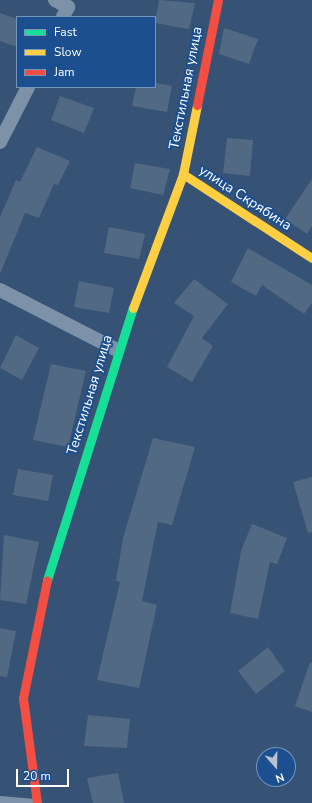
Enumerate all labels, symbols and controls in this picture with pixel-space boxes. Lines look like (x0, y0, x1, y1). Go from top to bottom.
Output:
legend (16, 16, 156, 88)
text: Fast (54, 24, 77, 40)
street label: Текстильная улица (166, 25, 206, 151)
text: Slow (54, 44, 82, 60)
text: Jam (54, 64, 75, 80)
street label: улица Скрябина (195, 162, 295, 234)
street label: Текстильная улица (64, 333, 116, 457)
north arrow (256, 747, 296, 787)
scale bar (18, 761, 71, 787)
text: 20 m (23, 768, 51, 784)
text: N (274, 769, 286, 786)

